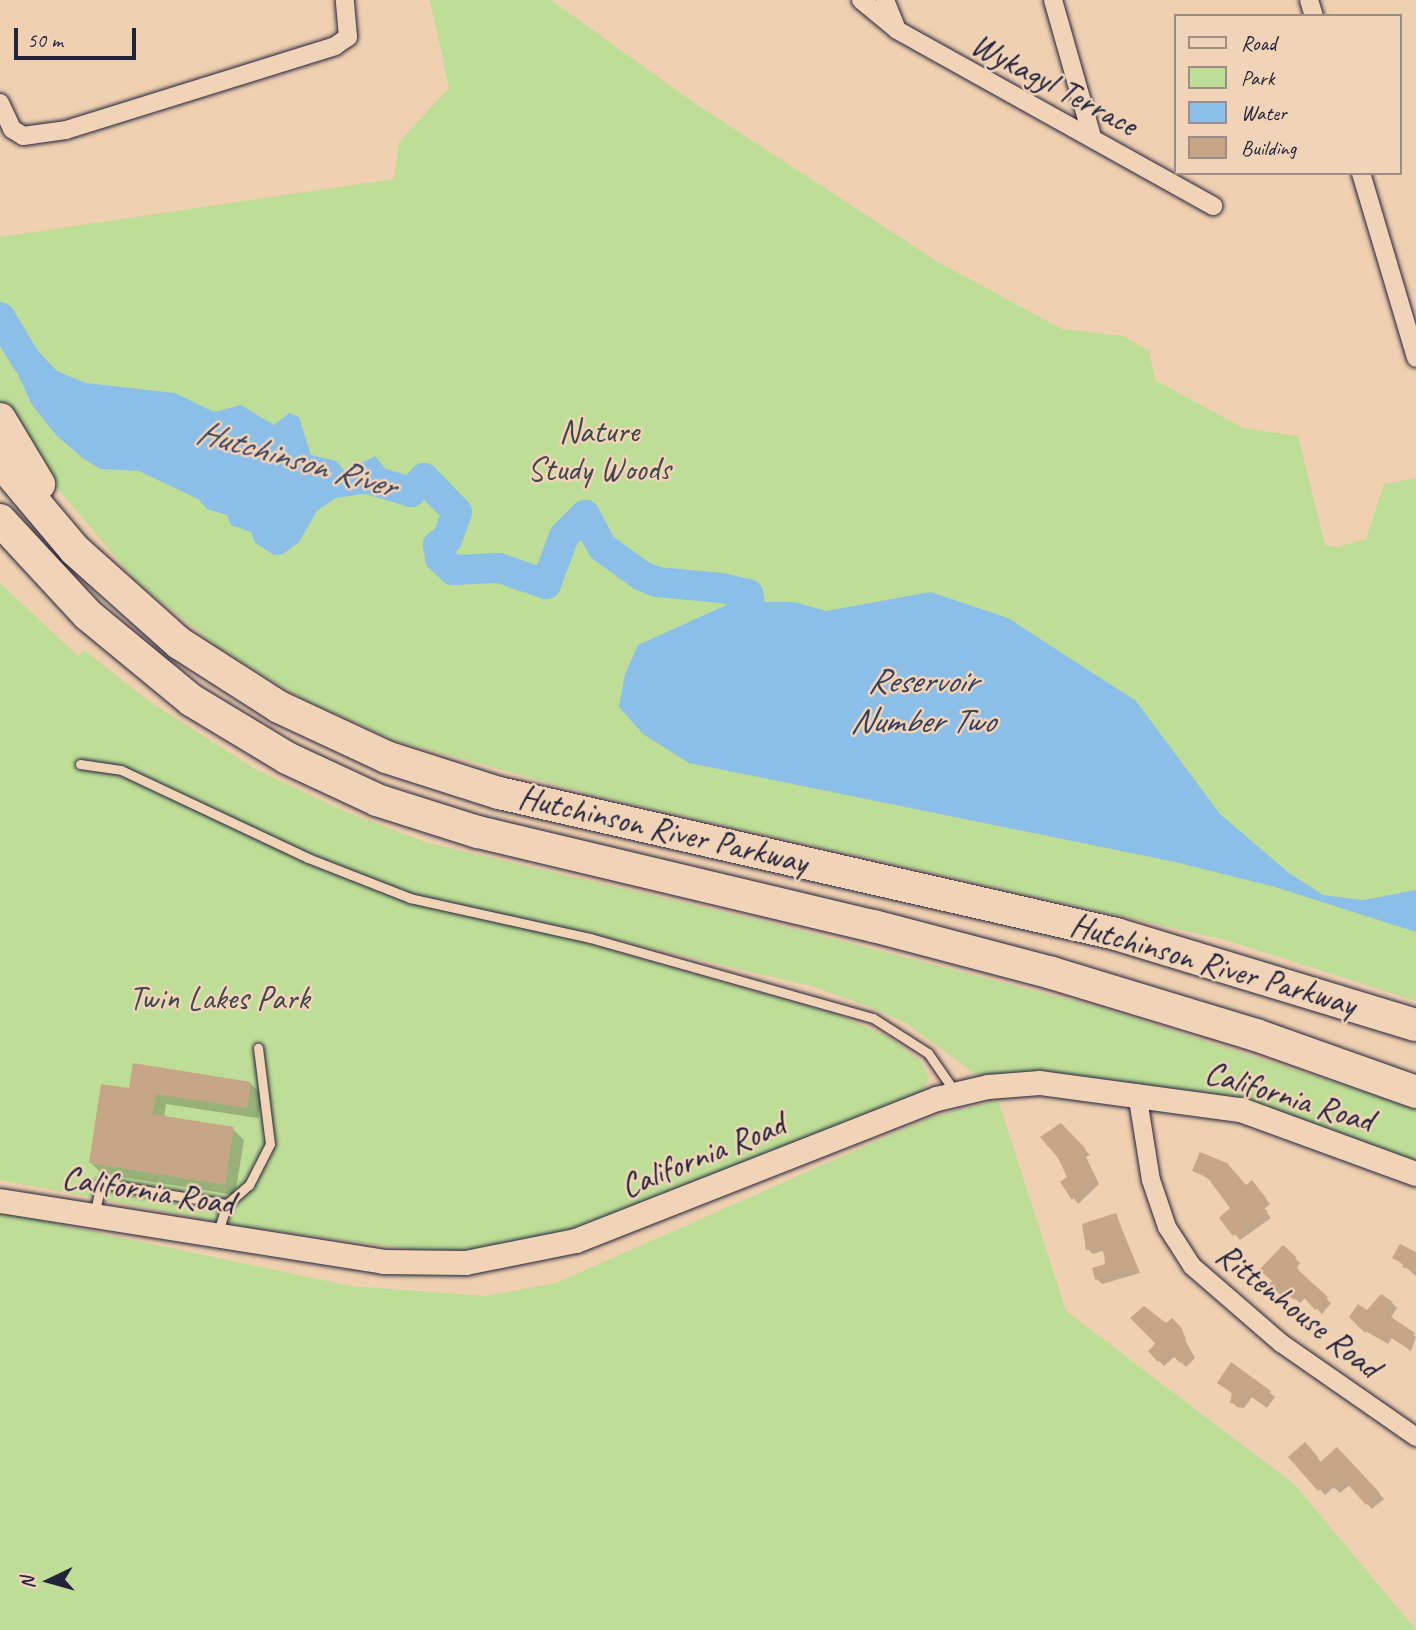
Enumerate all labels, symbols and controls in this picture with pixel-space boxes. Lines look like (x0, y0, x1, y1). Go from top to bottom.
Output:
scale bar (18, 14, 140, 58)
legend (1174, 14, 1402, 175)
street label: Wykagyl Terrace (965, 25, 1143, 145)
text: 50 m (27, 27, 63, 53)
text: Road (1241, 30, 1276, 56)
text: Park (1241, 65, 1274, 91)
text: Water (1241, 100, 1287, 126)
text: Building (1241, 135, 1296, 161)
water label: Hutchinson River (192, 411, 400, 507)
park label: Nature Study Woods (527, 412, 671, 490)
water label: Reservoir Number Two (850, 660, 994, 742)
street label: Hutchinson River Parkway (515, 778, 811, 882)
street label: Hutchinson River Parkway (1066, 905, 1360, 1025)
park label: Twin Lakes Park (128, 979, 310, 1019)
street label: California Road (1201, 1053, 1377, 1141)
street label: California Road (616, 1105, 790, 1207)
street label: California Road (60, 1158, 236, 1224)
street label: Rittenhouse Road (1209, 1235, 1387, 1387)
north arrow (14, 1546, 84, 1616)
text: N (16, 1576, 41, 1590)

